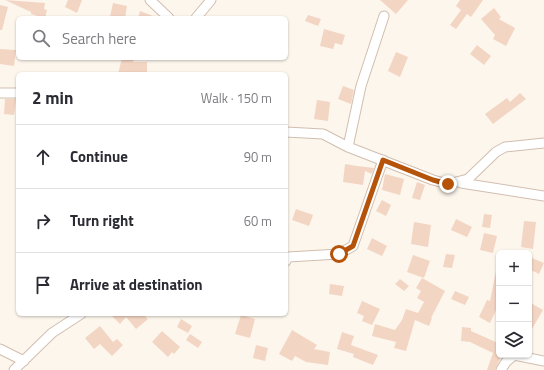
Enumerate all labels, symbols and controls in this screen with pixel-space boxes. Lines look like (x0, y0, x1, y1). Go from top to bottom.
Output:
search box (16, 16, 288, 60)
icon: search (30, 27, 52, 49)
text: Search here (62, 27, 136, 50)
text: 2 min (32, 85, 73, 111)
text: Walk · 150 m (201, 88, 272, 108)
text: Continue (70, 145, 128, 168)
icon: ahead (32, 146, 54, 168)
text: 90 m (244, 147, 272, 167)
route end (439, 175, 457, 193)
text: Turn right (70, 209, 134, 232)
icon: right (32, 210, 54, 232)
text: 60 m (244, 211, 272, 231)
route start (330, 245, 348, 263)
map controls (496, 250, 532, 358)
button: + (496, 250, 532, 286)
text: Arrive at destination (70, 273, 203, 296)
icon: arrive (32, 274, 54, 296)
button: − (496, 286, 532, 322)
button: layers (496, 322, 532, 358)

